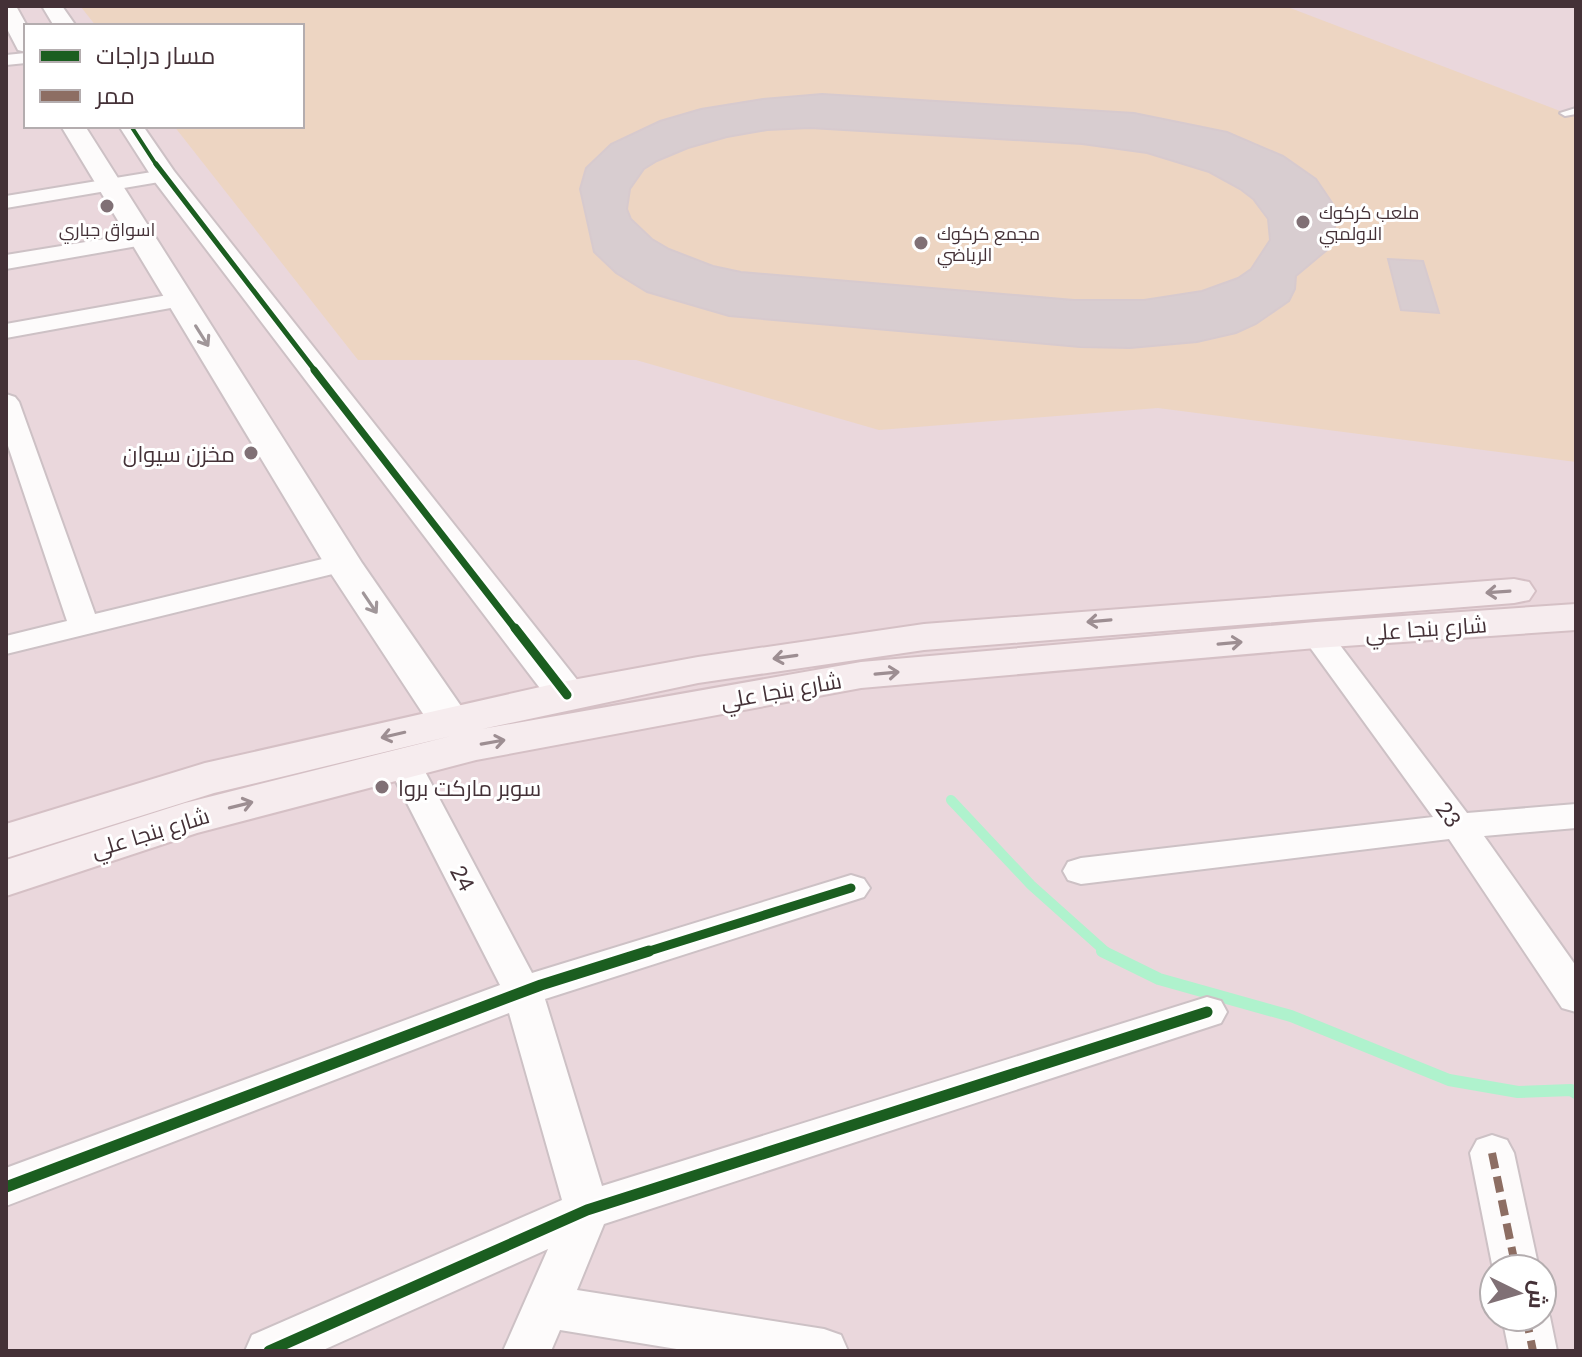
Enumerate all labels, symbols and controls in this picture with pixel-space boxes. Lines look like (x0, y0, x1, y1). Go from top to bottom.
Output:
legend (24, 24, 304, 128)
text: مسار دراجات (96, 40, 215, 69)
text: ممر (94, 80, 135, 109)
marker: اسواق جباري (98, 197, 116, 215)
place label: ملعب كركوك الاولمبي (1319, 201, 1419, 248)
marker: ملعب كركوك الاولمبي (1294, 213, 1312, 231)
place label: اسواق جباري (59, 218, 155, 244)
place label: مجمع كركوك الرياضي (937, 222, 1040, 268)
marker: مجمع كركوك الرياضي (912, 234, 930, 252)
one-way arrow (194, 324, 210, 347)
place label: مخزن سيوان (123, 440, 235, 467)
marker: مخزن سيوان (242, 444, 260, 462)
one-way arrow (1485, 585, 1512, 600)
one-way arrow (362, 592, 378, 614)
street label: شارع بنجا علي (1364, 610, 1488, 650)
one-way arrow (1086, 614, 1113, 629)
one-way arrow (1216, 636, 1243, 651)
one-way arrow (773, 650, 799, 665)
one-way arrow (873, 665, 900, 680)
street label: شارع بنجا علي (719, 666, 844, 718)
one-way arrow (381, 728, 407, 743)
one-way arrow (480, 734, 505, 749)
place label: سوبر ماركت بروا (398, 774, 541, 801)
marker: سوبر ماركت بروا (373, 778, 391, 796)
street label: 23 (1431, 796, 1467, 832)
one-way arrow (227, 797, 253, 812)
street label: شارع بنجا علي (88, 801, 214, 867)
street label: 24 (445, 860, 481, 896)
north arrow (1478, 1253, 1558, 1333)
text: ش (1523, 1279, 1553, 1310)

